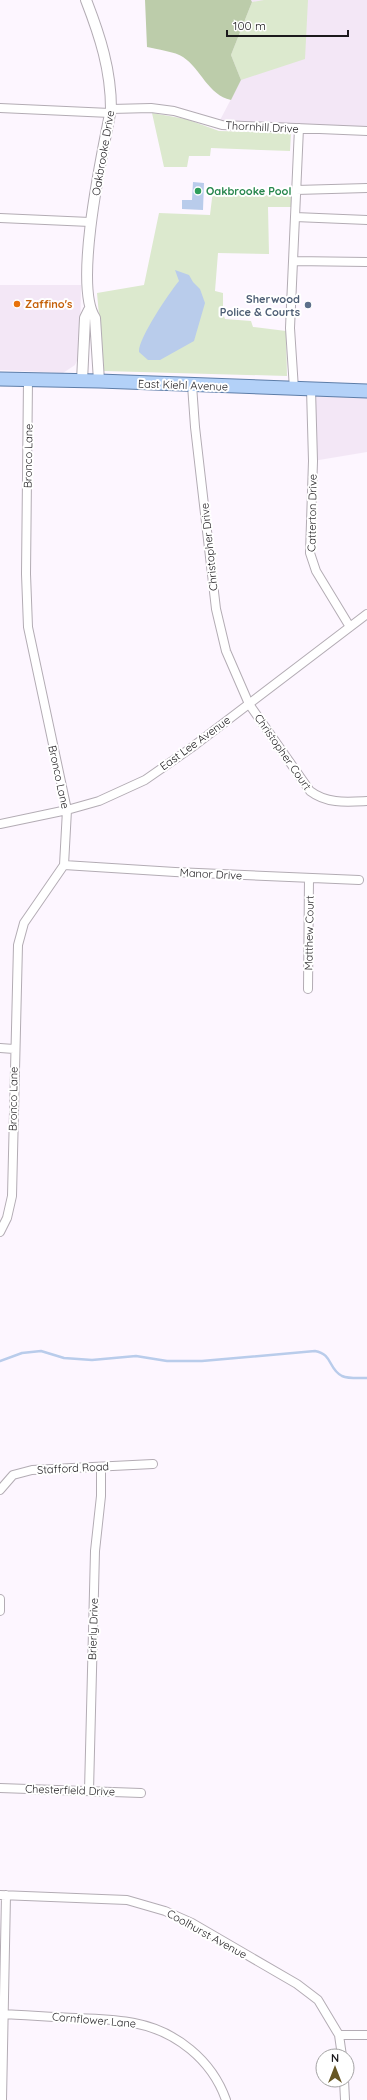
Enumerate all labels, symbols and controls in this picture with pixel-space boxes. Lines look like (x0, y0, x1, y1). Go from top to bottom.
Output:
scale bar (227, 12, 348, 38)
text: 100 m (233, 18, 266, 33)
street label: Oakbrooke Drive (89, 109, 117, 197)
street label: Thornhill Drive (225, 118, 299, 136)
place label: Oakbrooke Pool (206, 184, 291, 198)
marker: Oakbrooke Pool (193, 186, 203, 196)
place label: Sherwood Police & Courts (220, 292, 300, 319)
place label: Zaffino's (25, 297, 72, 311)
marker: Zaffino's (12, 299, 22, 309)
marker: Sherwood Police & Courts (303, 300, 313, 310)
street label: East Kiehl Avenue (138, 376, 228, 394)
street label: Bronco Lane (20, 424, 36, 488)
street label: Catterton Drive (304, 474, 320, 552)
street label: Christopher Drive (197, 502, 221, 592)
street label: Christopher Court (251, 711, 315, 793)
street label: East Lee Avenue (157, 713, 233, 773)
street label: Bronco Lane (45, 744, 73, 810)
street label: Manor Drive (179, 865, 243, 883)
street label: Matthew Court (301, 895, 317, 971)
street label: Bronco Lane (5, 1067, 21, 1131)
street label: Stafford Road (37, 1459, 109, 1477)
street label: Brierly Drive (85, 1598, 101, 1660)
street label: Chesterfield Drive (25, 1781, 115, 1799)
street label: Coolhurst Avenue (165, 1906, 249, 1962)
street label: Cornflower Lane (51, 2009, 137, 2031)
north arrow (315, 2048, 355, 2088)
text: N (331, 2051, 339, 2065)

